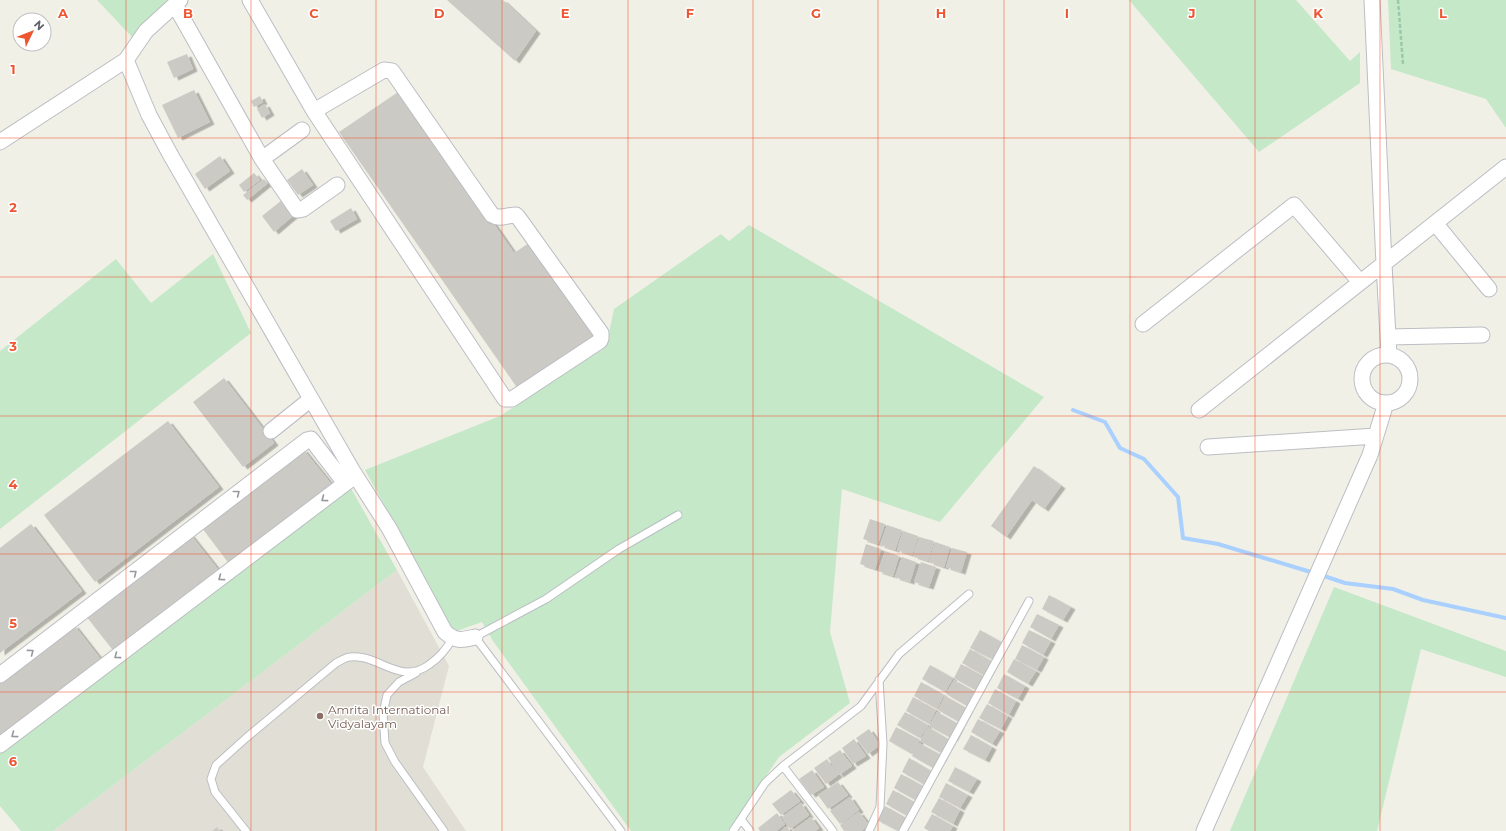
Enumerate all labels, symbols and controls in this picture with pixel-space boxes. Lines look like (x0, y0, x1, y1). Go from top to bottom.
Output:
text: A (57, 5, 69, 21)
text: B (183, 5, 193, 21)
text: C (309, 5, 319, 21)
text: D (434, 5, 445, 21)
text: E (561, 5, 570, 21)
text: F (686, 5, 694, 21)
text: G (811, 5, 821, 21)
text: H (936, 5, 946, 21)
text: I (1065, 5, 1069, 21)
text: J (1187, 5, 1196, 21)
text: K (1313, 5, 1323, 21)
text: L (1439, 5, 1447, 21)
north arrow (12, 12, 52, 52)
text: N (31, 17, 47, 33)
text: 1 (10, 61, 16, 77)
text: 2 (9, 199, 17, 215)
text: 3 (8, 338, 17, 354)
text: 4 (9, 476, 18, 492)
one-way arrow (233, 491, 240, 498)
one-way arrow (322, 494, 329, 501)
one-way arrow (130, 571, 137, 578)
one-way arrow (218, 573, 225, 580)
text: 5 (9, 615, 17, 631)
one-way arrow (27, 650, 34, 657)
one-way arrow (115, 651, 122, 658)
place label: Amrita International Vidyalayam (328, 702, 450, 731)
marker: Amrita International Vidyalayam (315, 711, 325, 721)
one-way arrow (11, 730, 18, 737)
text: 6 (9, 753, 18, 769)

